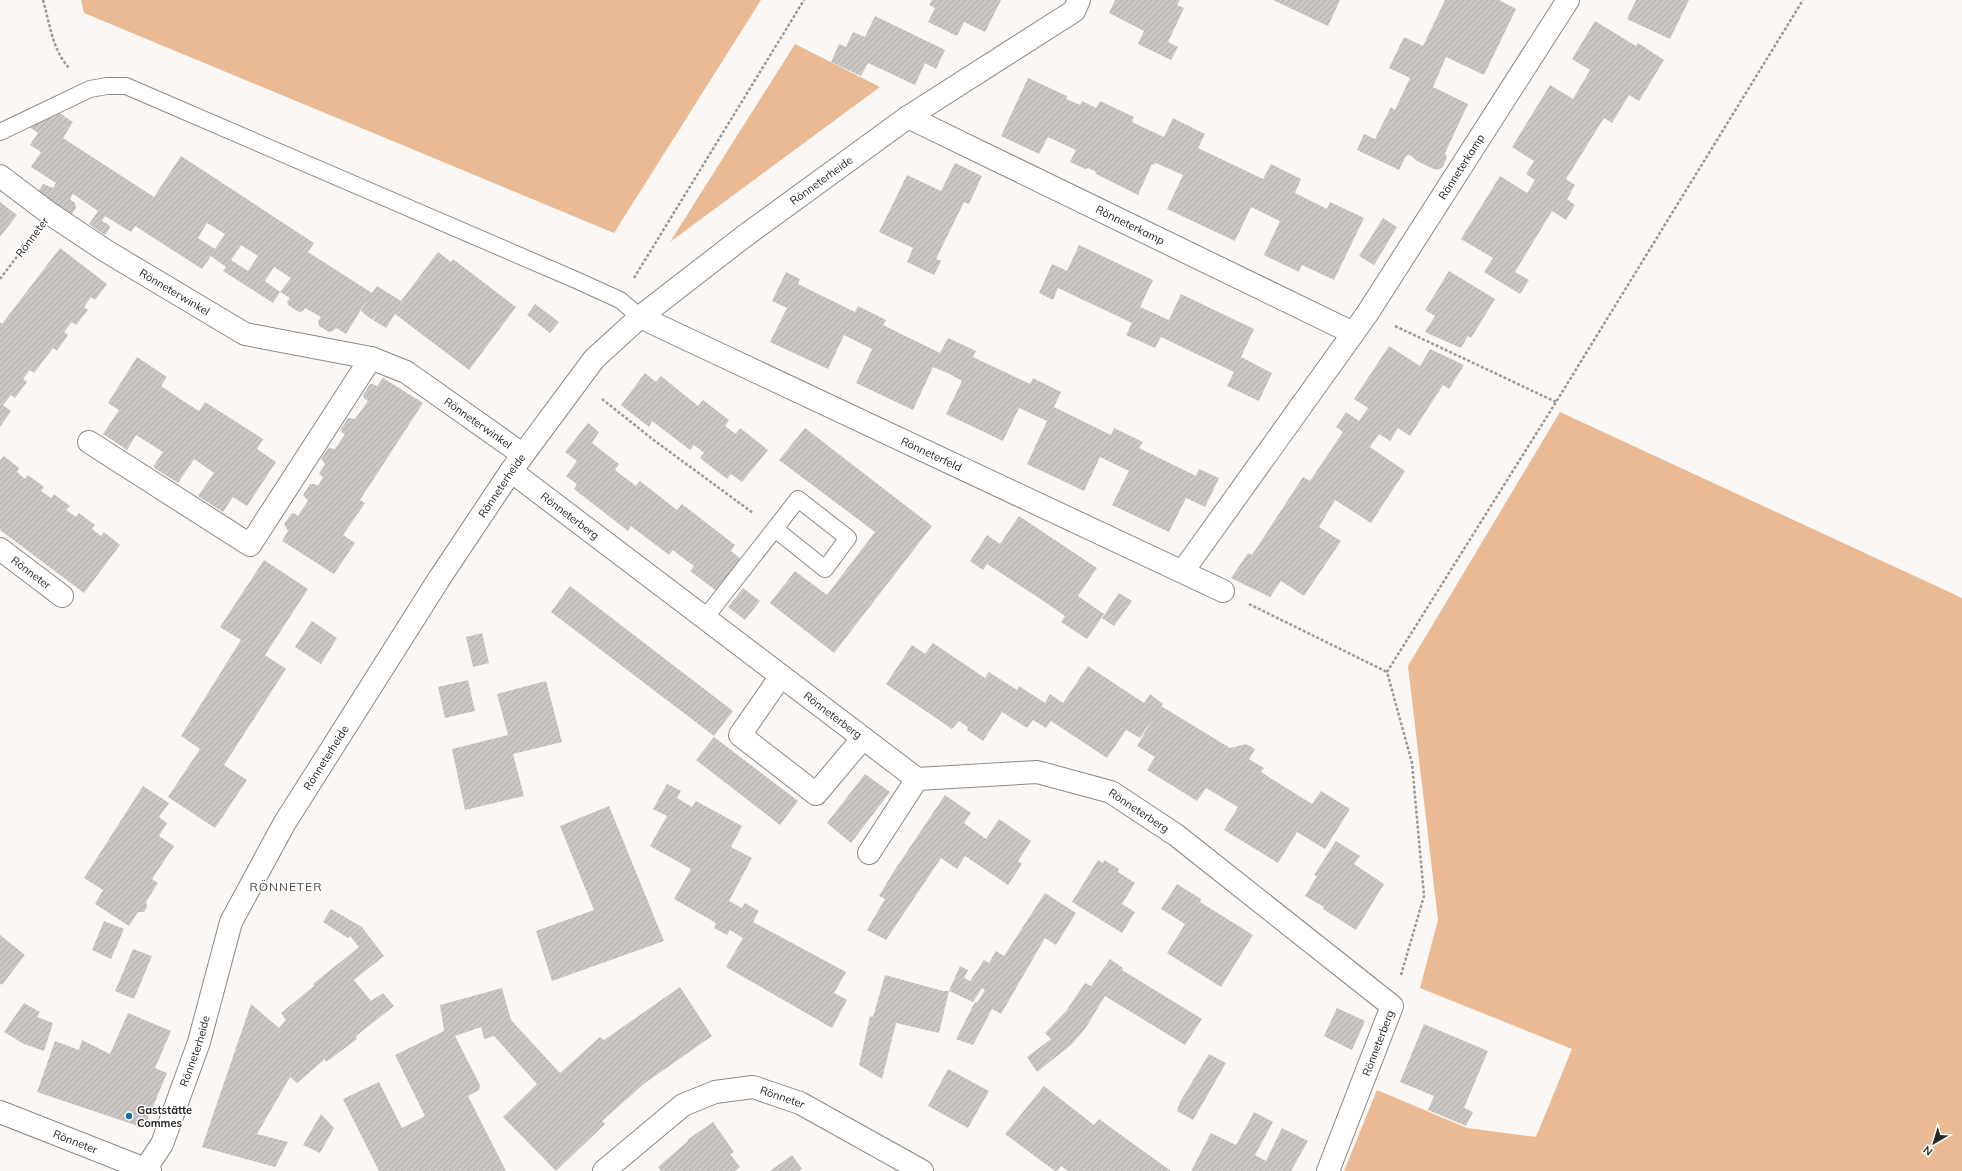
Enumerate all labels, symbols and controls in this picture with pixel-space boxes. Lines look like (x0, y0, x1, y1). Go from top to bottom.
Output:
street label: Rönneterkamp (1435, 131, 1488, 202)
street label: Rönneterheide (787, 153, 855, 208)
street label: Rönneterkamp (1093, 202, 1167, 248)
street label: Rönneter (12, 214, 52, 260)
street label: Rönneterwinkel (137, 266, 213, 318)
street label: Rönneterwinkel (442, 394, 515, 452)
street label: Rönneterfeld (899, 434, 964, 474)
street label: Rönneterheide (475, 451, 528, 520)
street label: Rönneterberg (538, 489, 602, 542)
street label: Rönneter (8, 553, 54, 592)
street label: Rönneterberg (801, 689, 865, 742)
street label: Rönneterheide (300, 723, 352, 793)
street label: Rönneterberg (1106, 785, 1172, 836)
district label: RÖNNETER (250, 879, 322, 894)
street label: Rönneterberg (1359, 1008, 1397, 1078)
street label: Rönneterheide (176, 1014, 213, 1089)
street label: Rönneter (758, 1083, 808, 1111)
place label: Gaststätte Commes (137, 1103, 192, 1130)
marker: Gaststätte Commes (124, 1111, 134, 1121)
north arrow (1914, 1123, 1954, 1163)
street label: Rönneter (51, 1127, 100, 1157)
text: N (1920, 1143, 1935, 1159)

